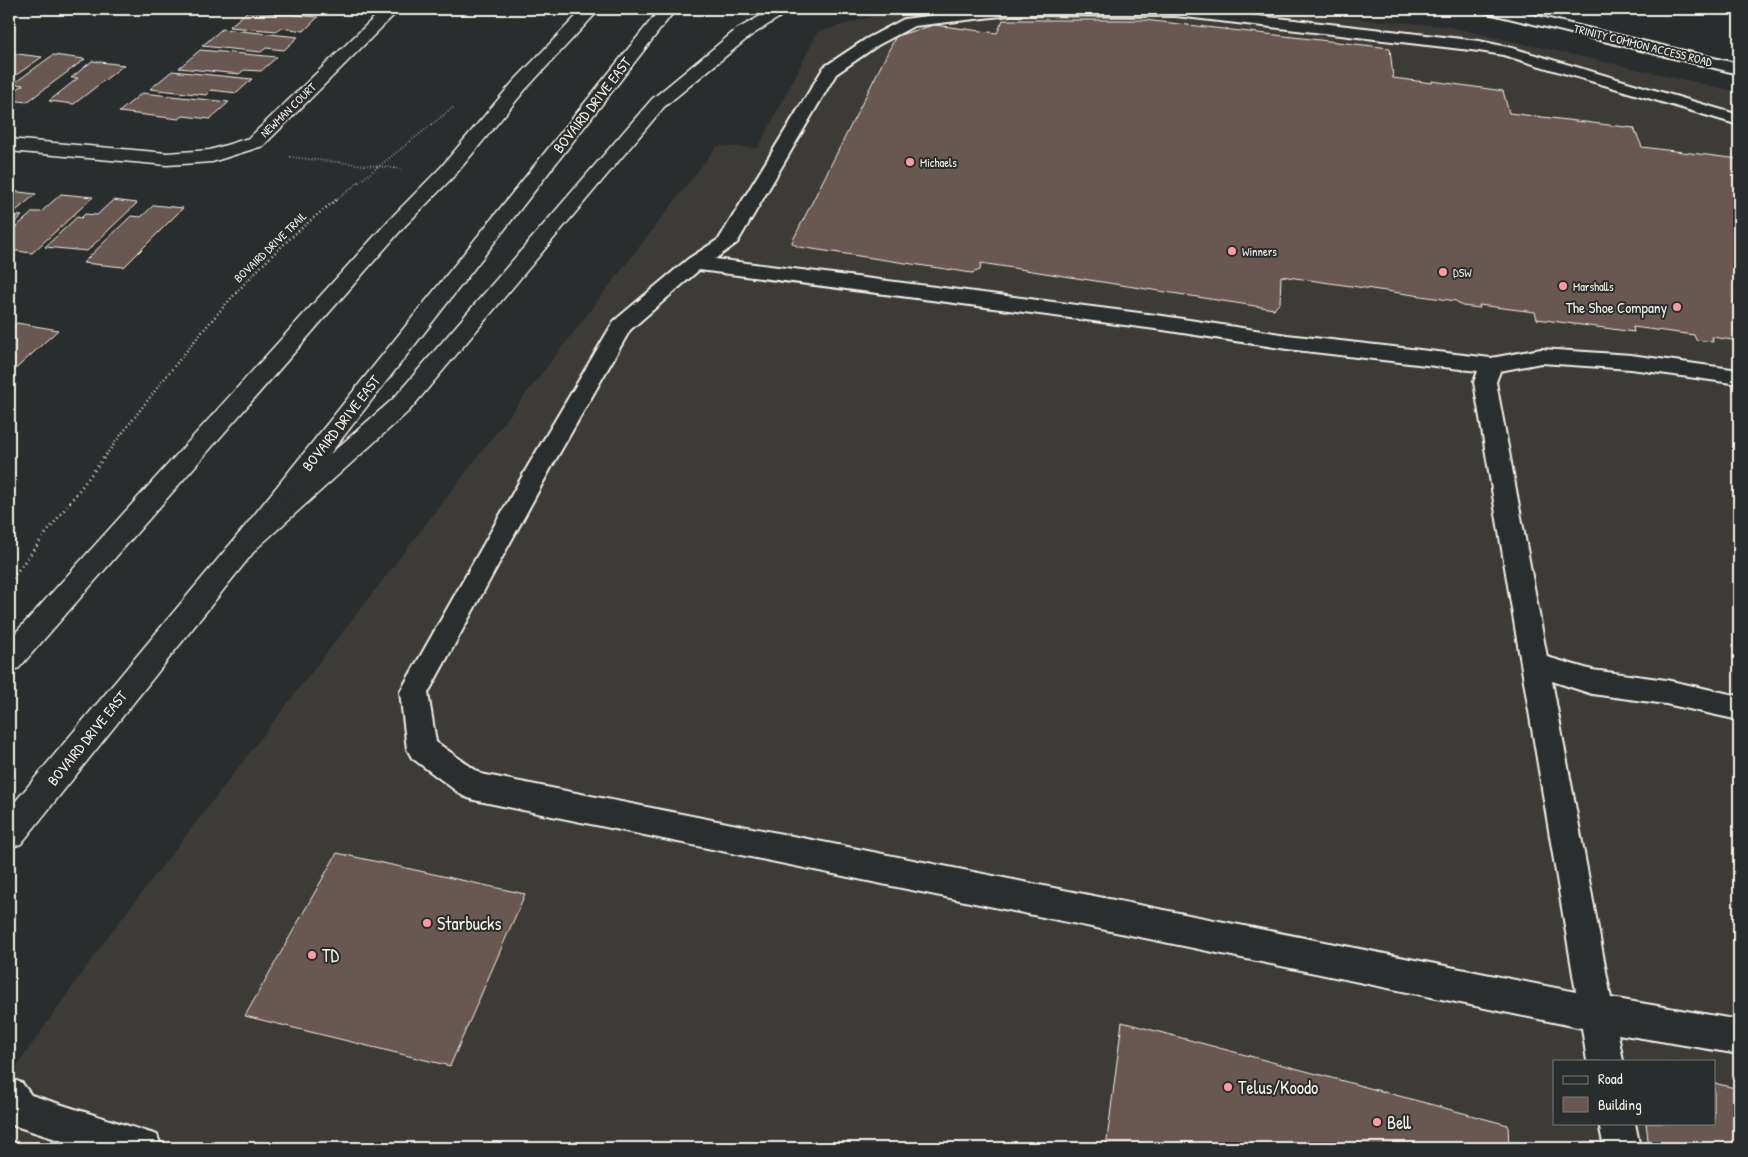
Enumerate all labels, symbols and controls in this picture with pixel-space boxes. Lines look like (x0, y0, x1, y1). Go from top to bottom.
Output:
street label: TRINITY COMMON ACCESS ROAD (1572, 20, 1714, 70)
street label: BOVAIRD DRIVE EAST (548, 52, 637, 157)
street label: NEWMAN COURT (256, 79, 320, 141)
place label: Michaels (920, 154, 957, 171)
marker: Michaels (904, 156, 916, 168)
street label: BOVAIRD DRIVE TRAIL (230, 207, 310, 286)
place label: Winners (1242, 243, 1277, 260)
marker: Winners (1226, 245, 1238, 257)
place label: DSW (1453, 264, 1472, 281)
marker: DSW (1437, 266, 1449, 278)
place label: Marshalls (1573, 278, 1614, 295)
marker: Marshalls (1557, 280, 1569, 292)
place label: The Shoe Company (1566, 297, 1667, 318)
marker: The Shoe Company (1671, 301, 1683, 313)
street label: BOVAIRD DRIVE EAST (297, 370, 386, 475)
street label: BOVAIRD DRIVE EAST (42, 685, 132, 790)
place label: Starbucks (437, 911, 502, 936)
marker: Starbucks (421, 917, 433, 929)
place label: TD (322, 943, 339, 968)
marker: TD (306, 949, 318, 961)
legend (1553, 1060, 1716, 1124)
text: Road (1598, 1068, 1623, 1089)
place label: Telus/Koodo (1238, 1075, 1318, 1100)
marker: Telus/Koodo (1222, 1081, 1234, 1093)
text: Building (1598, 1094, 1642, 1115)
place label: Bell (1387, 1110, 1411, 1135)
marker: Bell (1371, 1116, 1383, 1128)

